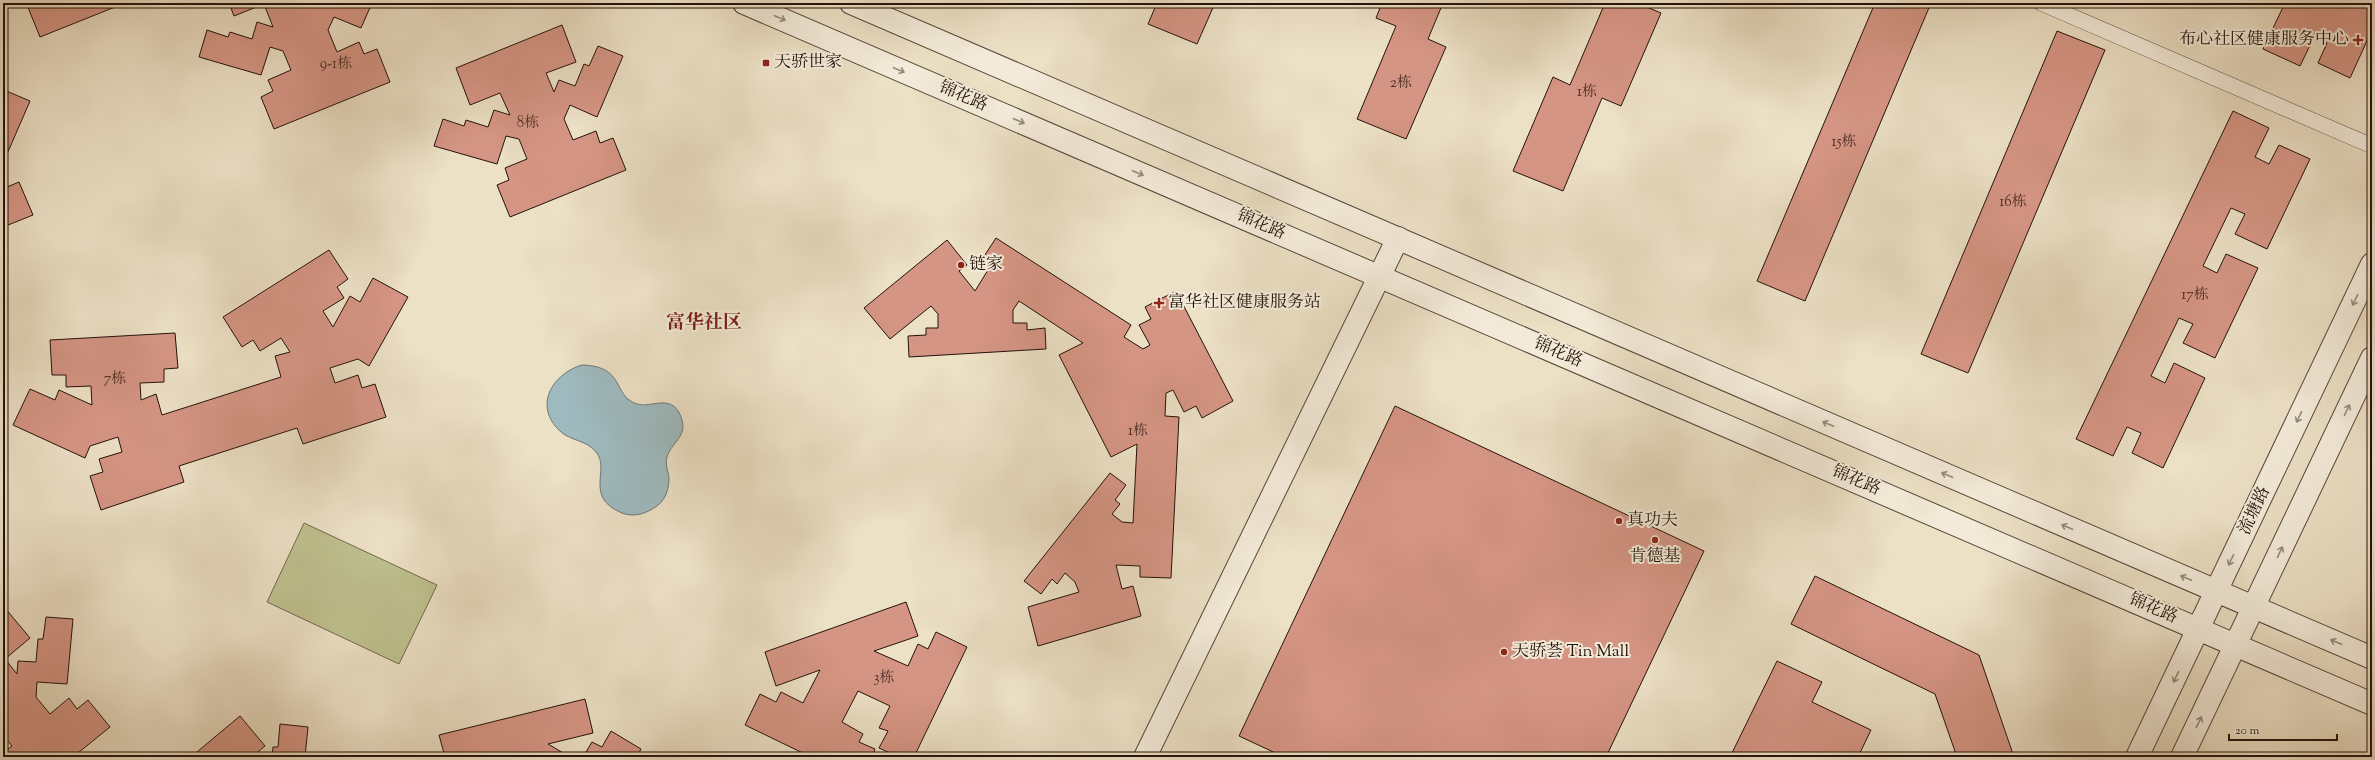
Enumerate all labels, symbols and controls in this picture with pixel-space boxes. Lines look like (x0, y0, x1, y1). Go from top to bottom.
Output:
one-way arrow (774, 15, 786, 23)
place label: 布心社区健康服务中心 (2179, 28, 2349, 52)
marker: 布心社区健康服务中心 (2352, 34, 2364, 46)
place label: 天骄世家 (774, 51, 842, 75)
house number: 9-1栋 (320, 54, 352, 75)
marker: 天骄世家 (761, 58, 771, 68)
one-way arrow (893, 67, 905, 74)
house number: 2栋 (1390, 73, 1412, 94)
street label: 锦花路 (935, 76, 991, 118)
house number: 1栋 (1577, 82, 1597, 103)
house number: 8栋 (517, 113, 539, 134)
one-way arrow (1012, 118, 1024, 126)
house number: 15栋 (1831, 132, 1857, 153)
one-way arrow (1132, 169, 1144, 177)
house number: 16栋 (1999, 192, 2027, 213)
street label: 锦花路 (1233, 204, 1289, 246)
place label: 链家 (969, 253, 1003, 277)
marker: 链家 (956, 260, 966, 270)
house number: 17栋 (2181, 285, 2209, 306)
place label: 富华社区健康服务站 (1168, 291, 1321, 315)
one-way arrow (2351, 293, 2358, 305)
marker: 富华社区健康服务站 (1153, 297, 1165, 309)
district label: 富华社区 (666, 310, 742, 337)
street label: 锦花路 (1530, 332, 1586, 374)
house number: 7栋 (104, 369, 126, 390)
one-way arrow (2344, 404, 2351, 416)
one-way arrow (2295, 411, 2302, 423)
one-way arrow (1823, 420, 1835, 427)
house number: 1栋 (1128, 421, 1148, 442)
street label: 锦花路 (1828, 460, 1884, 502)
one-way arrow (1942, 471, 1954, 478)
street label: 流塘路 (2233, 483, 2277, 539)
place label: 真功夫 (1627, 509, 1678, 533)
marker: 真功夫 (1614, 516, 1624, 526)
one-way arrow (2061, 522, 2073, 530)
marker: 肯德基 (1650, 535, 1660, 545)
place label: 肯德基 (1630, 545, 1681, 569)
one-way arrow (2277, 547, 2284, 559)
one-way arrow (2227, 553, 2234, 565)
one-way arrow (2181, 574, 2193, 581)
street label: 锦花路 (2125, 588, 2181, 630)
one-way arrow (2331, 638, 2343, 646)
place label: 天骄荟 Tin Mall (1512, 640, 1629, 664)
marker: 天骄荟 Tin Mall (1499, 647, 1509, 657)
house number: 3栋 (873, 668, 895, 689)
one-way arrow (2172, 671, 2179, 683)
one-way arrow (2196, 716, 2203, 728)
scale bar (2229, 716, 2337, 742)
text: 20 m (2235, 722, 2260, 740)

